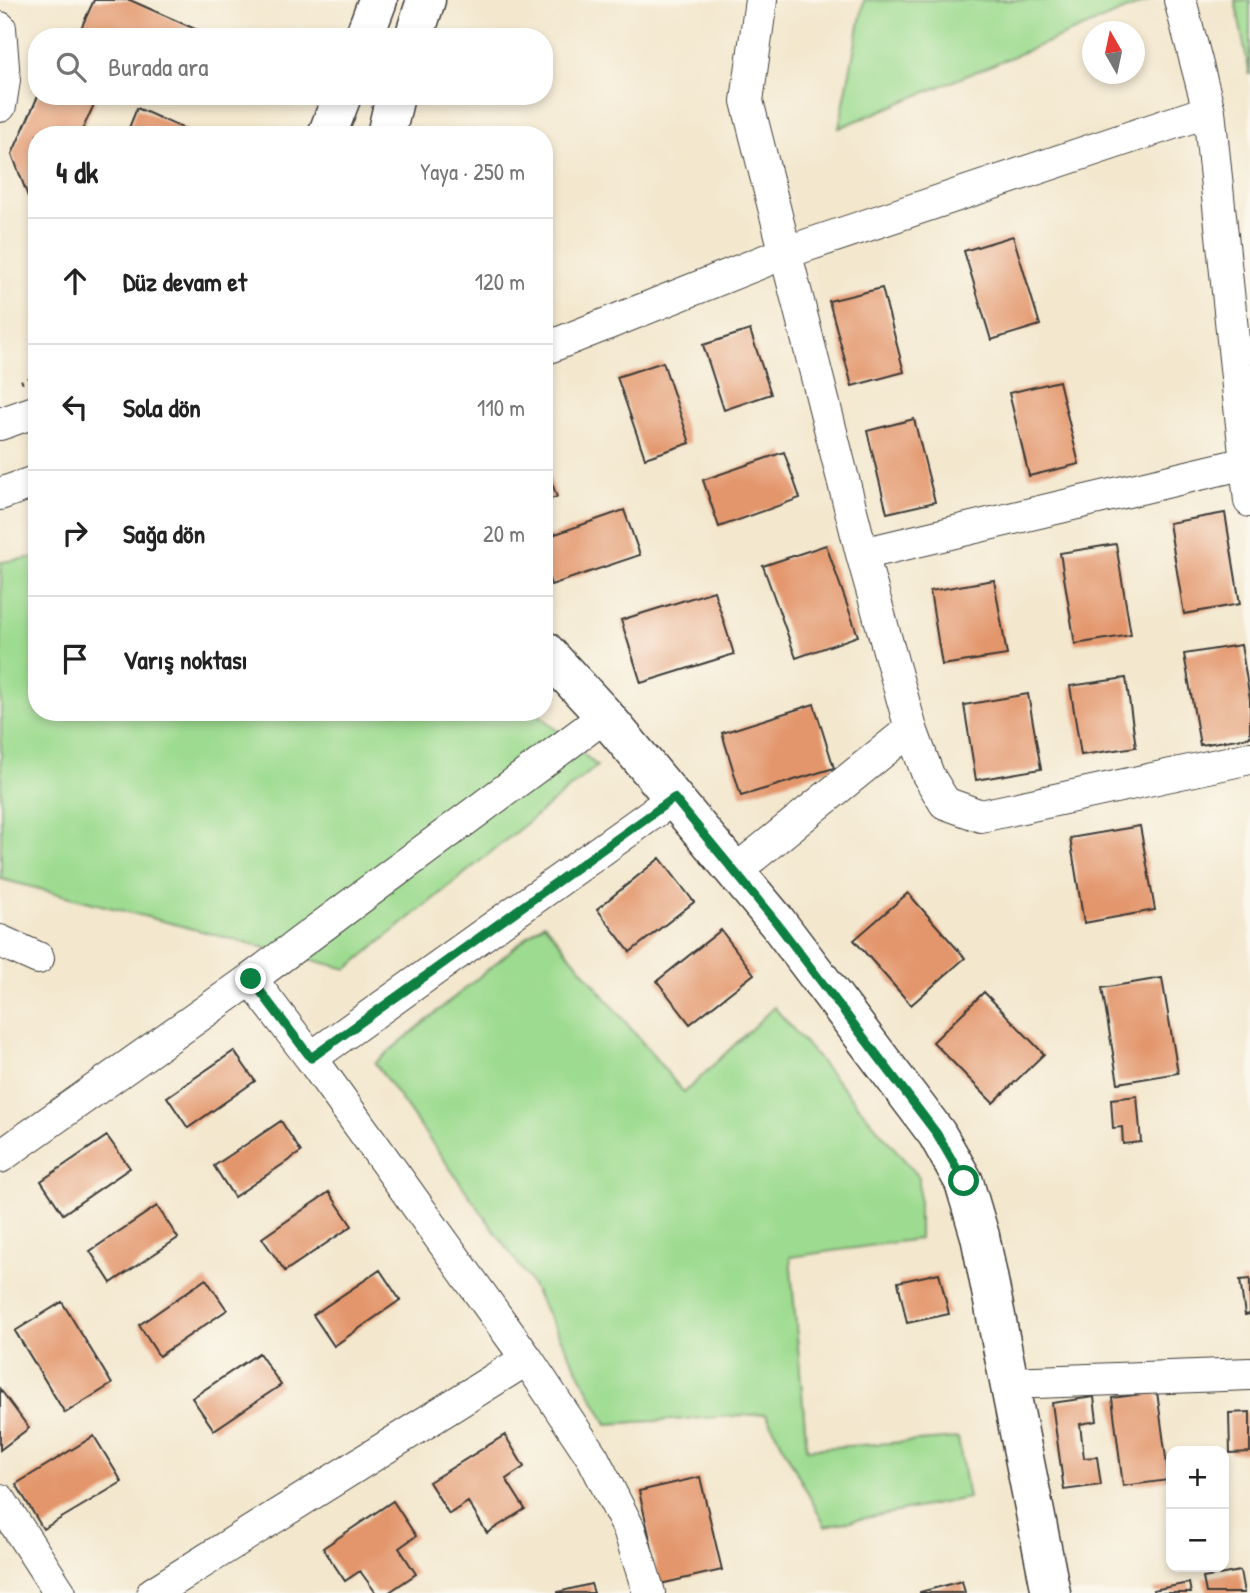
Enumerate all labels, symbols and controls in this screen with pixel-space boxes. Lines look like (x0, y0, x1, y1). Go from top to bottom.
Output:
north arrow (1082, 21, 1145, 84)
search box (28, 28, 553, 105)
icon: search (52, 48, 90, 86)
text: Burada ara (108, 49, 209, 84)
text: 4 dk (56, 152, 98, 192)
text: Yaya · 250 m (420, 156, 525, 187)
icon: ahead (56, 262, 94, 300)
text: Düz devam et (123, 264, 247, 299)
text: 120 m (475, 266, 525, 297)
icon: left (56, 388, 94, 426)
text: Sola dön (123, 390, 201, 425)
text: 110 m (477, 392, 525, 423)
icon: right (56, 514, 94, 552)
text: Sağa dön (123, 516, 205, 551)
text: 20 m (483, 518, 525, 549)
icon: arrive (56, 640, 94, 678)
text: Varış noktası (123, 642, 248, 677)
route end (235, 963, 266, 994)
route start (948, 1165, 979, 1196)
map controls (1166, 1446, 1229, 1572)
button: + (1166, 1446, 1229, 1509)
button: − (1166, 1509, 1229, 1572)

